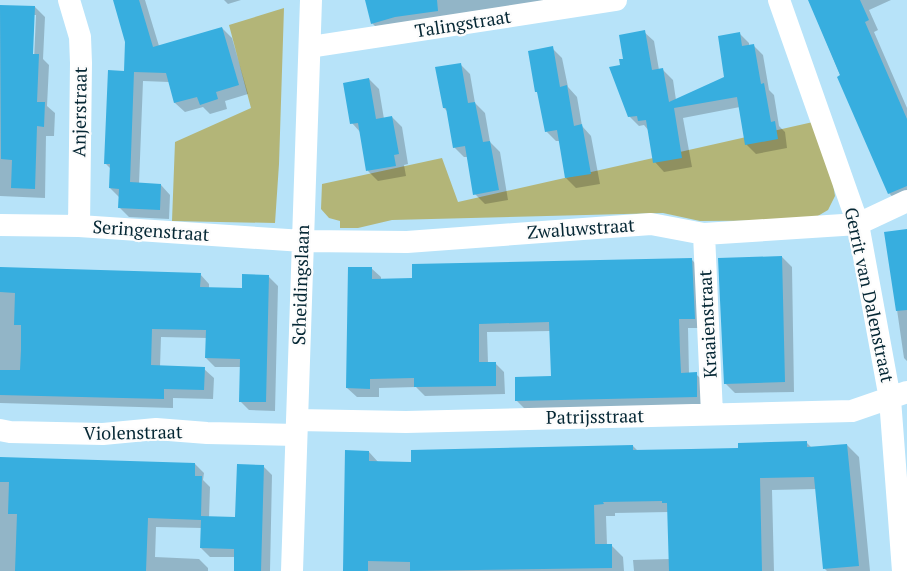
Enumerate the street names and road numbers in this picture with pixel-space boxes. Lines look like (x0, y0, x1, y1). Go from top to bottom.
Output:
street label: Talingstraat (413, 4, 513, 42)
street label: Anjerstraat (66, 66, 92, 157)
street label: Gerrit van Dalenstraat (840, 205, 900, 385)
street label: Zwaluwstraat (526, 212, 636, 244)
street label: Seringenstraat (92, 214, 211, 246)
street label: Scheidingslaan (286, 224, 314, 346)
street label: Kraaienstraat (692, 269, 722, 379)
street label: Patrijsstraat (546, 403, 645, 429)
street label: Violenstraat (83, 419, 183, 445)

